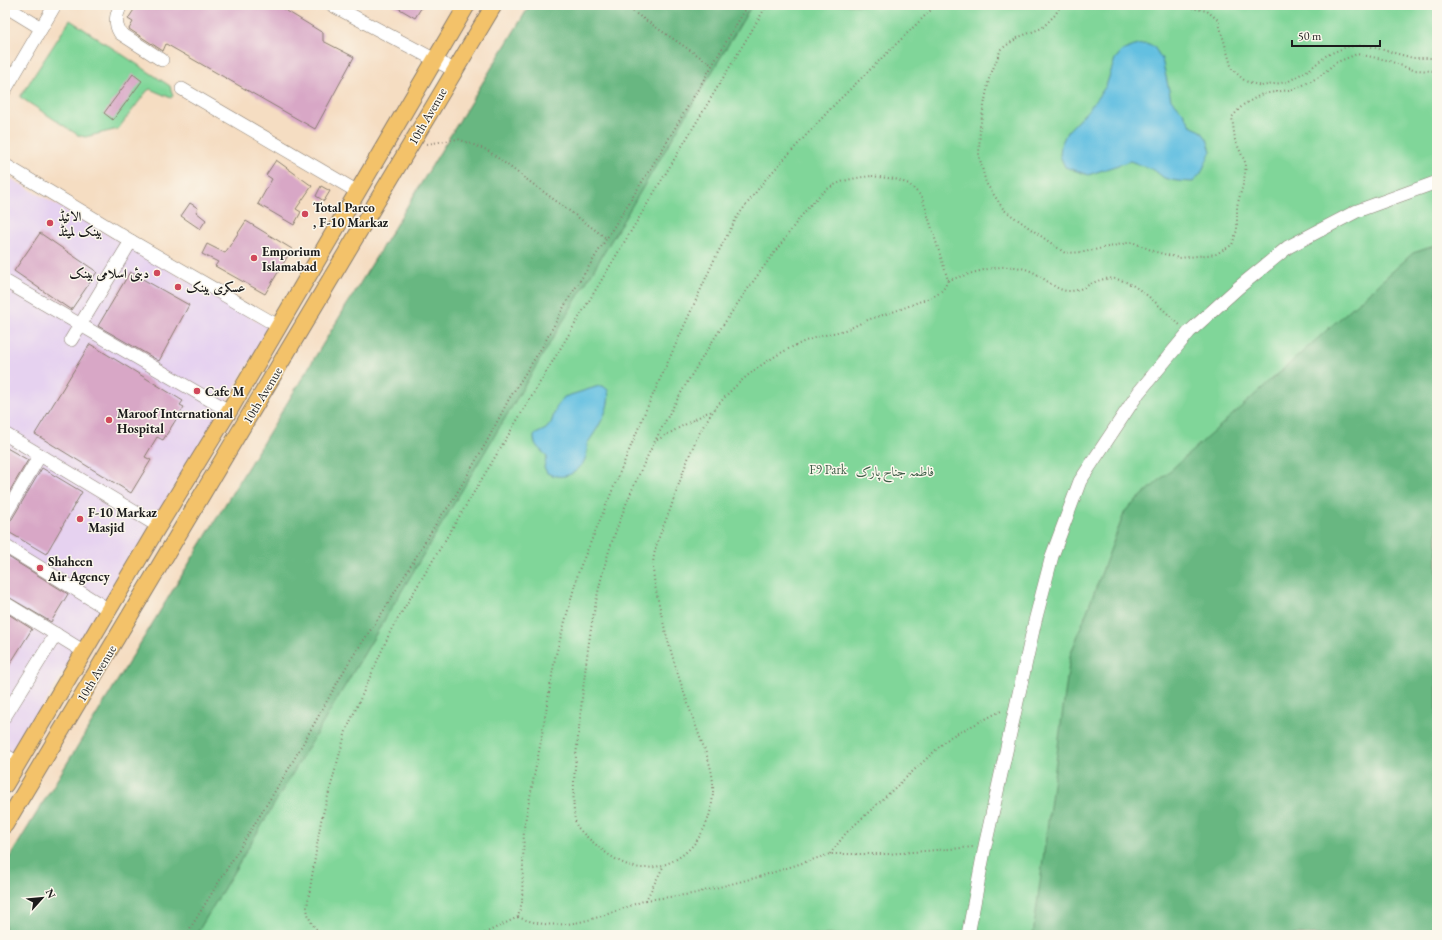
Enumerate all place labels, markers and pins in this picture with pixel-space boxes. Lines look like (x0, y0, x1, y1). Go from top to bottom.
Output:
place label: Total Parco , F-10 Markaz (313, 199, 389, 231)
place label: الائیڈ بینک لمیٹڈ (58, 208, 102, 240)
marker: Total Parco , F-10 Markaz (300, 209, 310, 219)
marker: الائیڈ بینک لمیٹڈ (45, 218, 55, 228)
place label: Emporium Islamabad (262, 243, 321, 275)
marker: Emporium Islamabad (249, 253, 259, 263)
place label: دبئی اسلامی بینک (69, 265, 149, 282)
marker: دبئی اسلامی بینک (152, 268, 162, 278)
place label: عسکری بینک (186, 279, 245, 296)
marker: عسکری بینک (173, 282, 183, 292)
place label: Cafe M (205, 383, 245, 400)
marker: Cafe M (192, 386, 202, 396)
place label: Maroof International Hospital (117, 405, 233, 437)
marker: Maroof International Hospital (104, 415, 114, 425)
place label: F-10 Markaz Masjid (88, 504, 157, 536)
marker: F-10 Markaz Masjid (75, 514, 85, 524)
place label: Shaheen Air Agency (47, 553, 110, 585)
marker: Shaheen Air Agency (35, 563, 45, 573)

